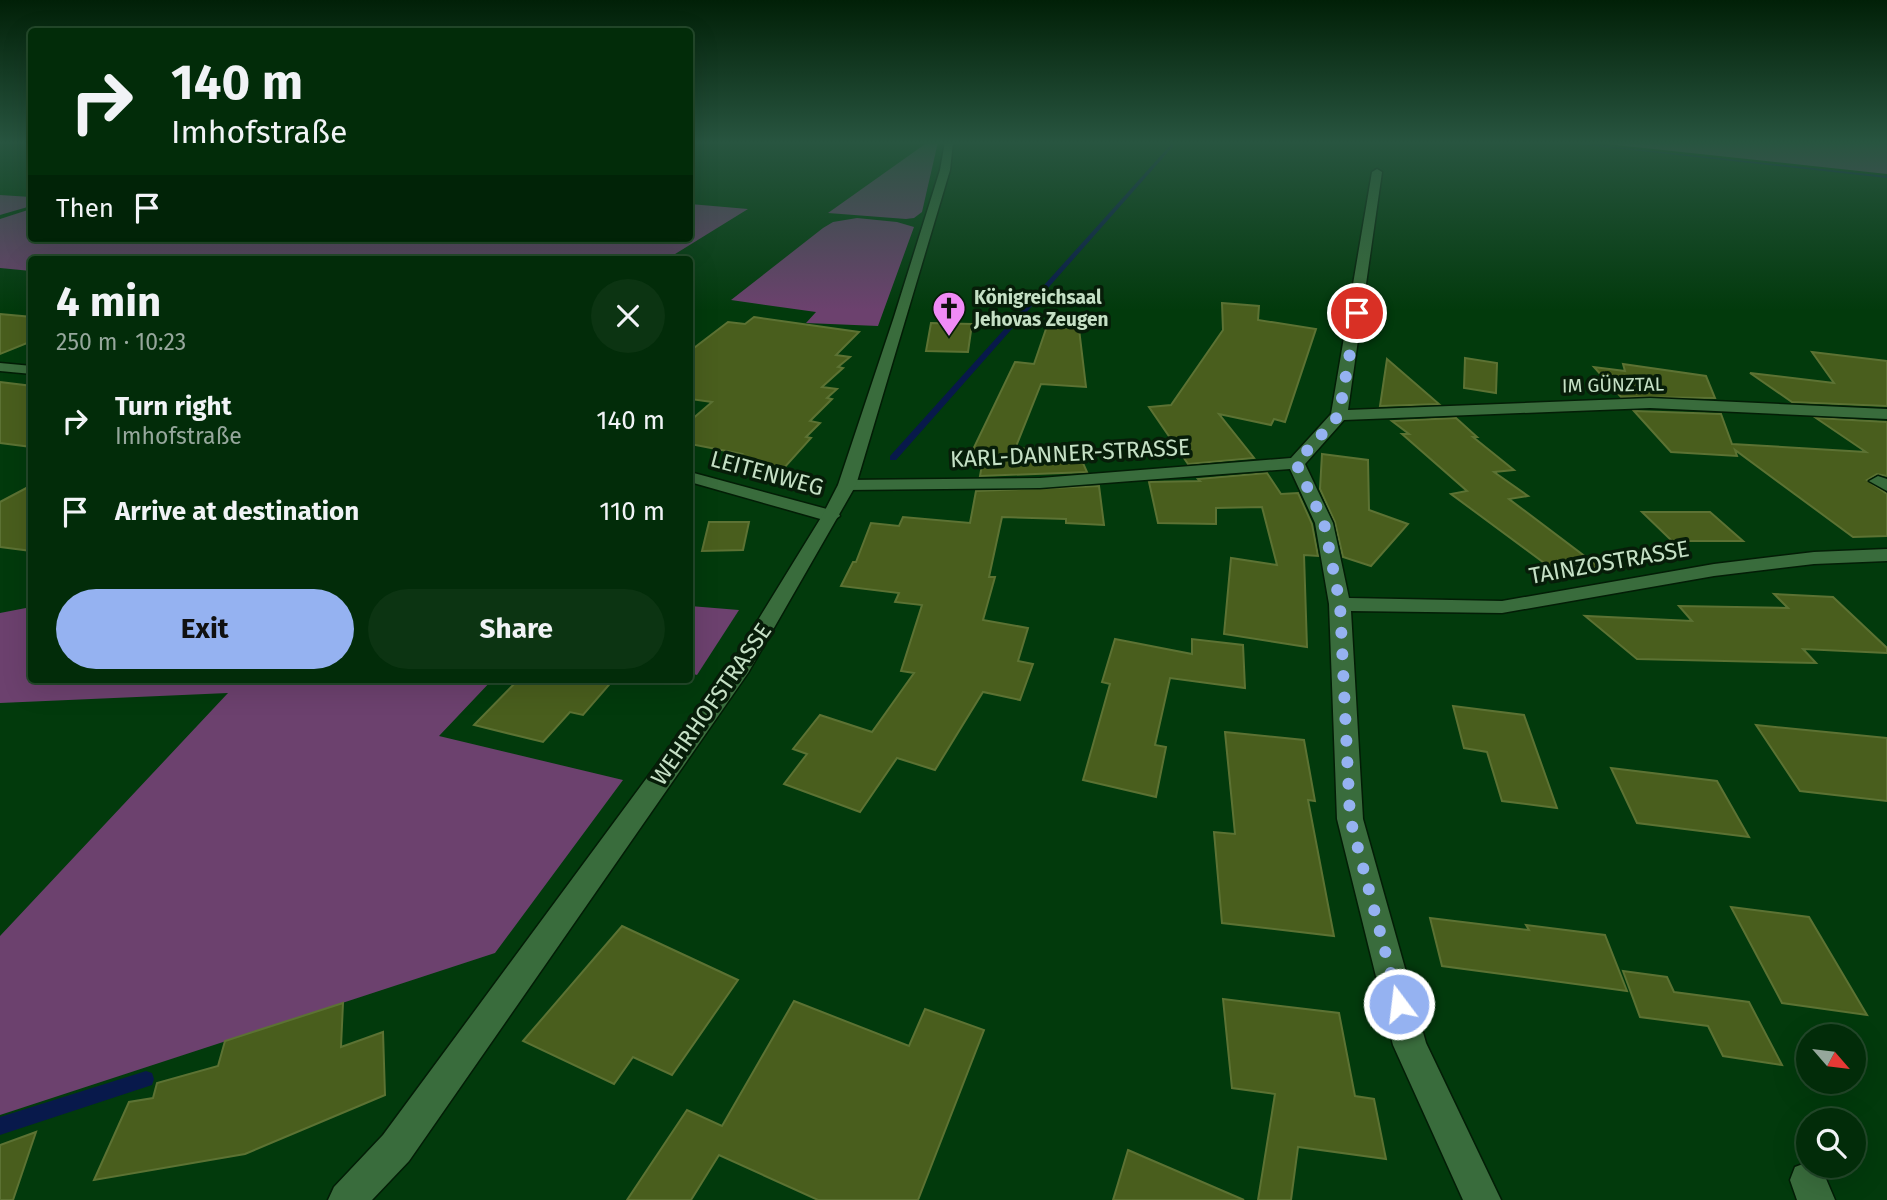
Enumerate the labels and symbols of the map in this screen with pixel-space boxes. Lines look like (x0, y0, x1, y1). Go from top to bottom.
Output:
pin (1327, 283, 1387, 343)
place label: Königreichsaal Jehovas Zeugen (973, 286, 1108, 331)
church icon: Königreichsaal Jehovas Zeugen (930, 289, 968, 338)
street label: IM GÜNZTAL (1562, 373, 1665, 397)
street label: KARL-DANNER-STRASSE (949, 433, 1191, 473)
street label: LEITENWEG (707, 444, 827, 502)
street label: TAINZOSTRASSE (1527, 534, 1691, 590)
street label: WEHRHOFSTRASSE (645, 618, 777, 790)
position arrow (1362, 967, 1436, 1041)
north arrow (1796, 1024, 1866, 1094)

